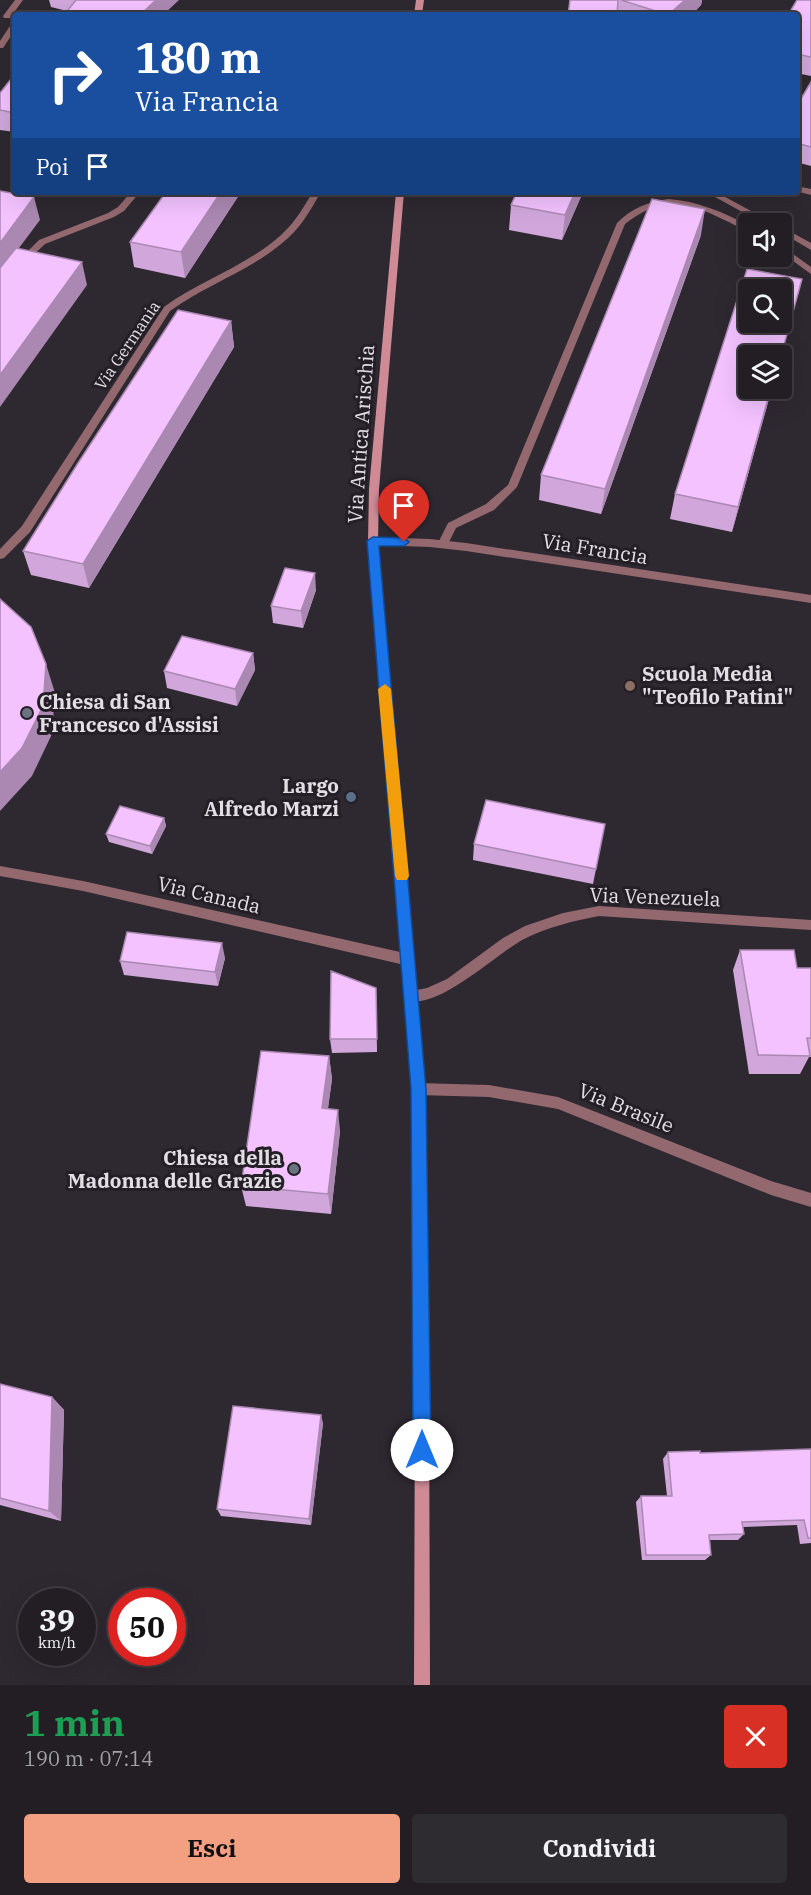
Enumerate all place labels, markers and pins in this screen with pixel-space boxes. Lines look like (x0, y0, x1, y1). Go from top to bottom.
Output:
pin (378, 480, 429, 542)
place label: Scuola Media "Teofilo Patini" (642, 660, 793, 710)
marker: Scuola Media "Teofilo Patini" (623, 679, 637, 693)
place label: Chiesa di San Francesco d'Assisi (39, 688, 219, 738)
marker: Chiesa di San Francesco d'Assisi (20, 706, 34, 720)
place label: Largo Alfredo Marzi (204, 772, 339, 822)
marker: Largo Alfredo Marzi (344, 790, 358, 804)
place label: Chiesa della Madonna delle Grazie (68, 1144, 282, 1194)
marker: Chiesa della Madonna delle Grazie (287, 1162, 301, 1176)

